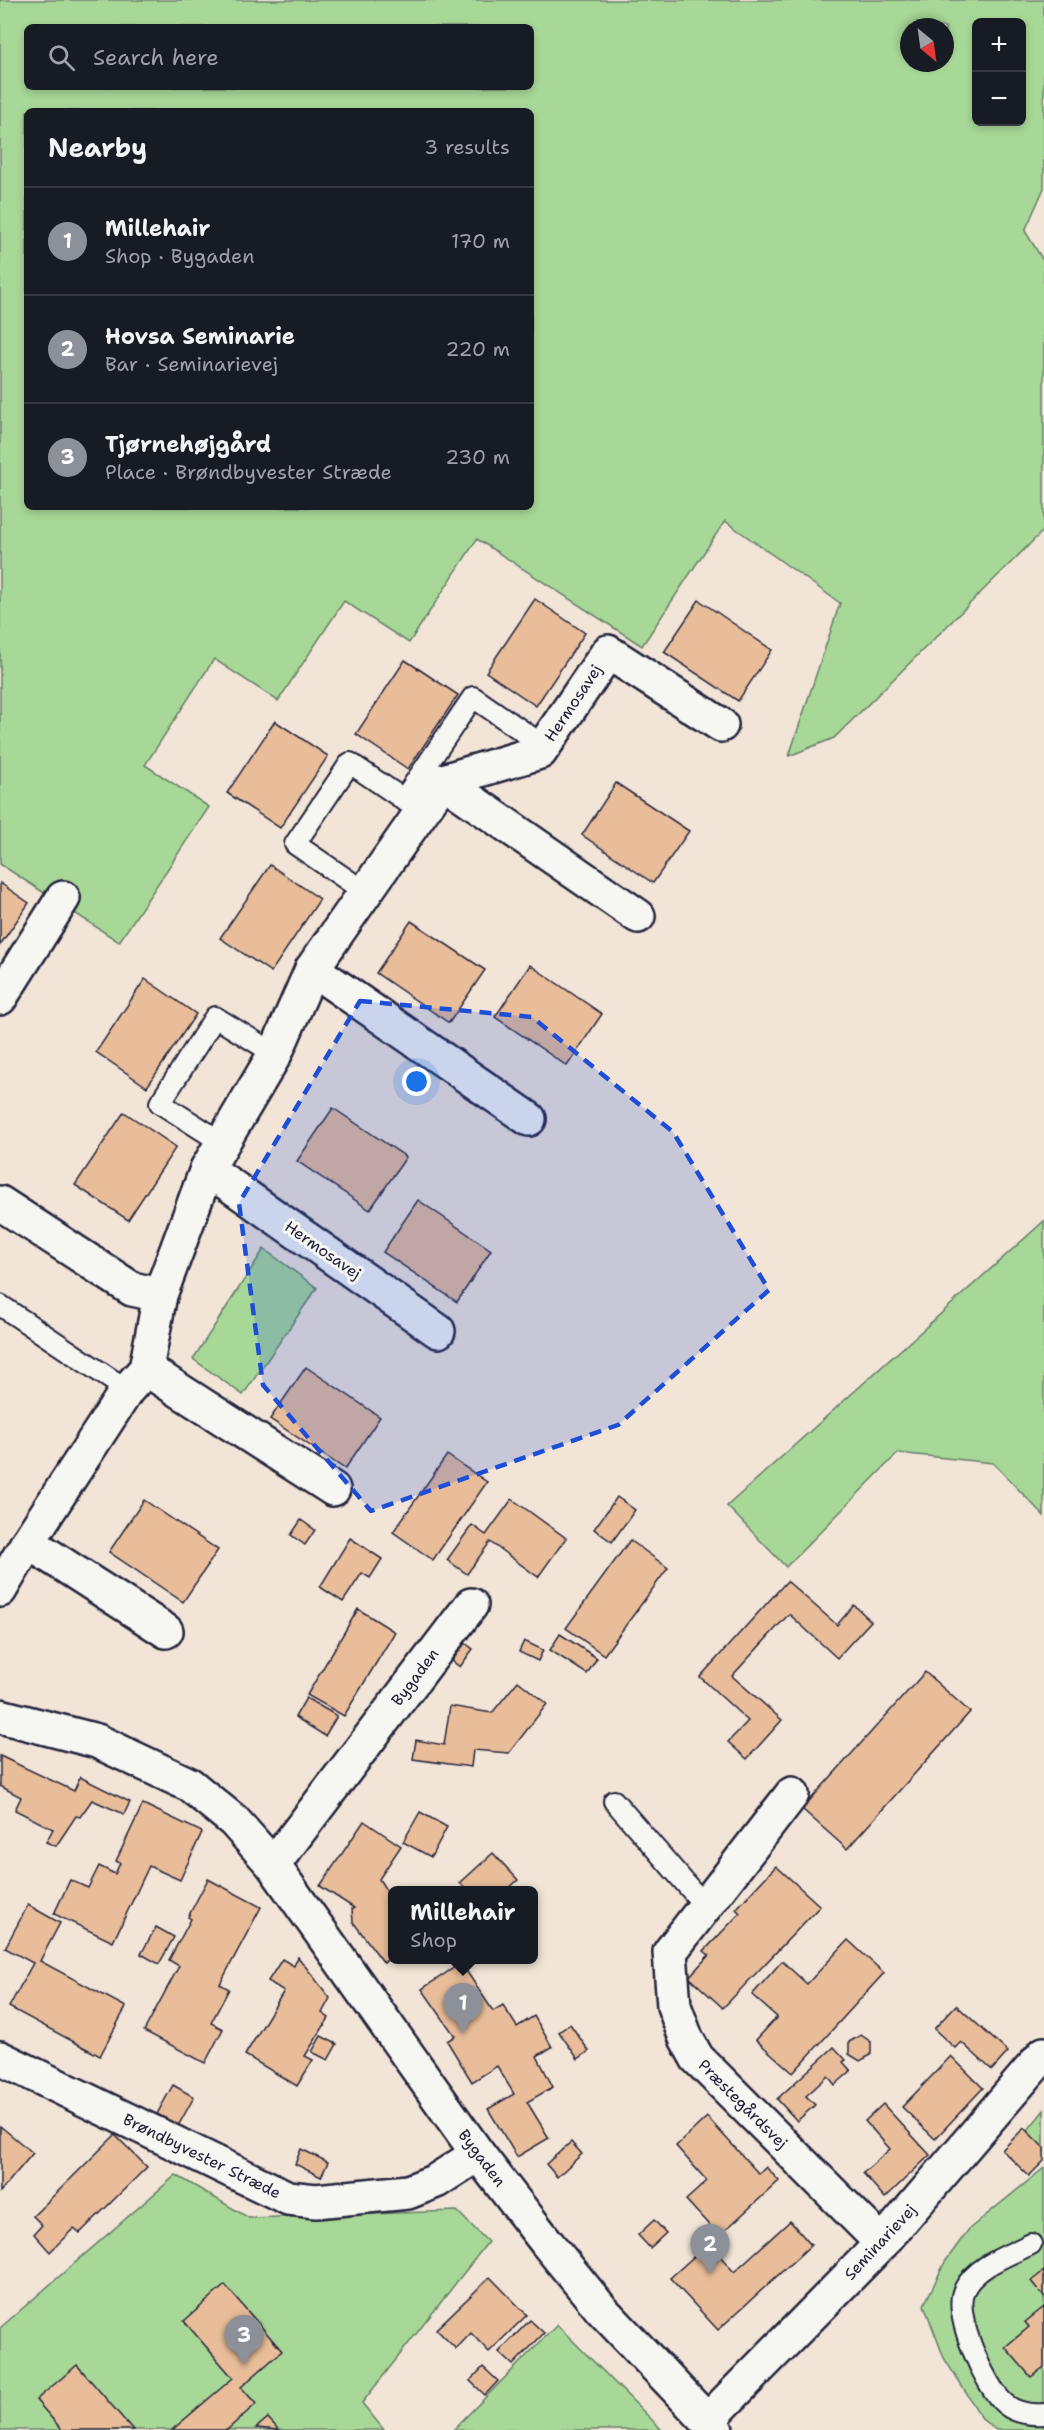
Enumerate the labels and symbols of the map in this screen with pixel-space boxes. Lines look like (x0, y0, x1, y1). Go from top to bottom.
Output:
north arrow (900, 18, 954, 72)
street label: Hermosavej (539, 660, 607, 746)
your location (402, 1067, 431, 1096)
street label: Hermosavej (281, 1216, 365, 1284)
street label: Bygaden (387, 1644, 444, 1710)
pin: 1 (444, 1984, 482, 2033)
street label: Præstegårdsvej (694, 2055, 792, 2153)
street label: Brøndbyvester Stræde (120, 2109, 284, 2203)
street label: Bygaden (454, 2125, 511, 2191)
street label: Seminarievej (839, 2200, 921, 2284)
pin: 2 (690, 2224, 730, 2274)
pin: 3 (224, 2316, 264, 2365)

